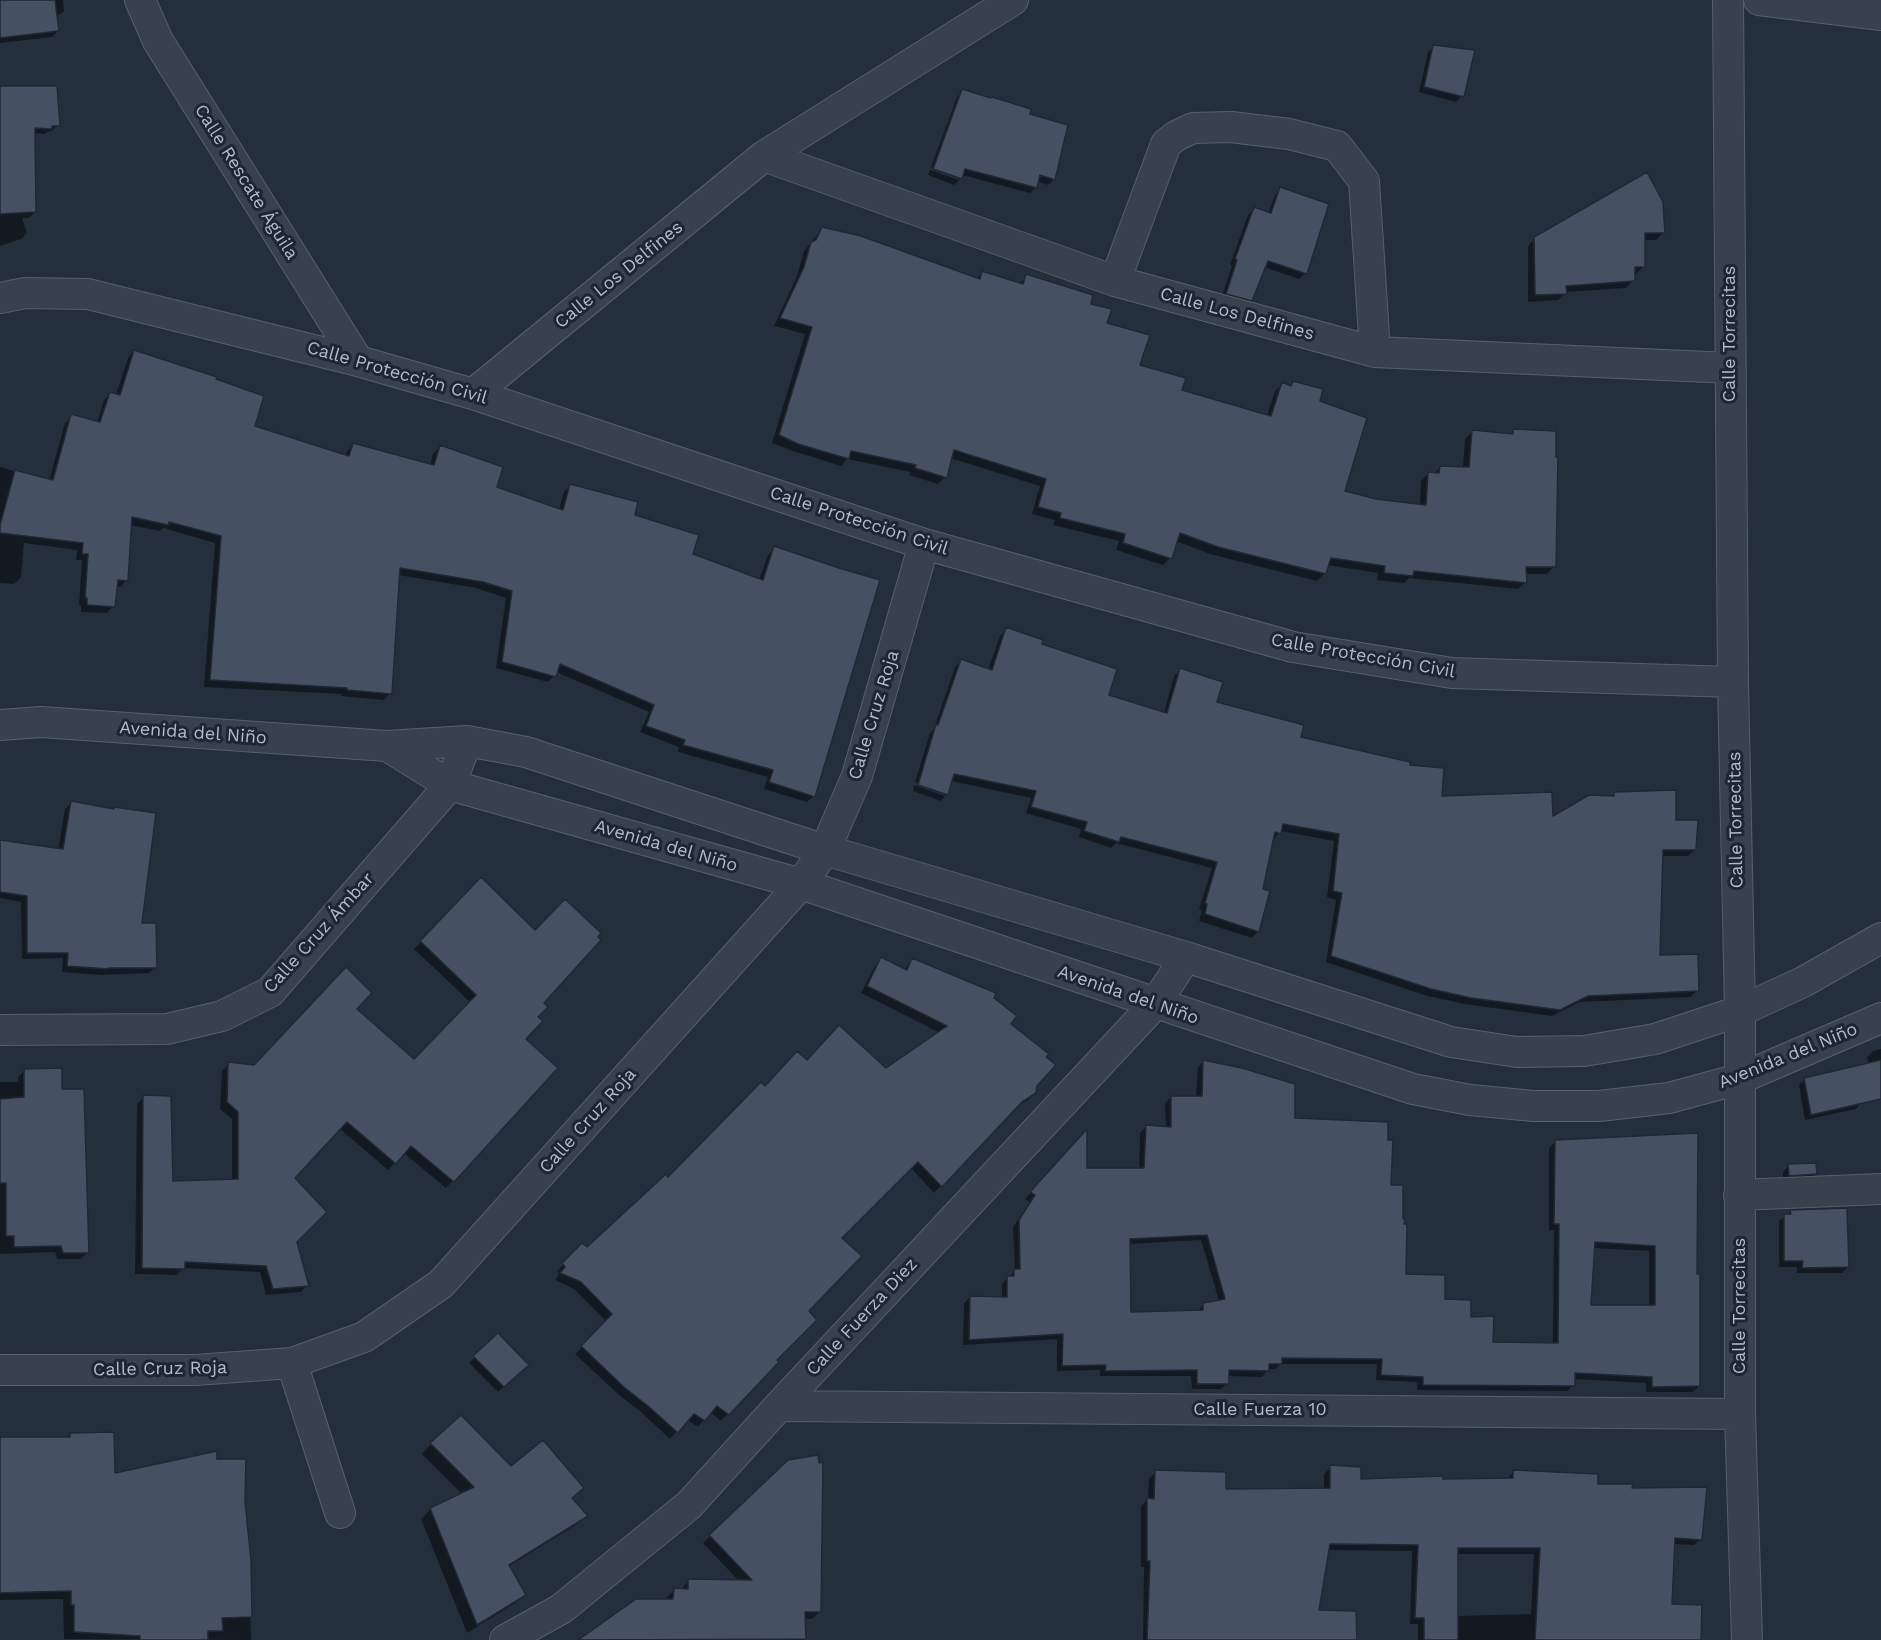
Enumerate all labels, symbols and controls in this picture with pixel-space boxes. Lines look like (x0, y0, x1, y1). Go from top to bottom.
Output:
street label: Calle Rescate Águila (190, 101, 302, 263)
street label: Calle Los Delfines (551, 217, 687, 333)
street label: Calle Torrecitas (1719, 266, 1741, 402)
street label: Calle Los Delfines (1158, 283, 1316, 345)
street label: Calle Protección Civil (304, 337, 490, 409)
street label: Calle Protección Civil (767, 482, 951, 560)
street label: Calle Protección Civil (1269, 629, 1457, 683)
street label: Calle Cruz Roja (844, 648, 904, 782)
street label: Avenida del Niño (119, 717, 267, 749)
street label: Calle Torrecitas (1724, 752, 1748, 888)
street label: Avenida del Niño (592, 815, 740, 877)
street label: Calle Cruz Ámbar (259, 868, 379, 998)
street label: Avenida del Niño (1055, 961, 1201, 1029)
street label: Avenida del Niño (1715, 1018, 1861, 1094)
street label: Calle Cruz Roja (535, 1064, 641, 1178)
street label: Calle Torrecitas (1729, 1238, 1751, 1374)
street label: Calle Fuerza Diez (802, 1254, 922, 1380)
street label: Calle Cruz Roja (93, 1357, 227, 1381)
street label: Calle Fuerza 10 (1193, 1399, 1327, 1421)

